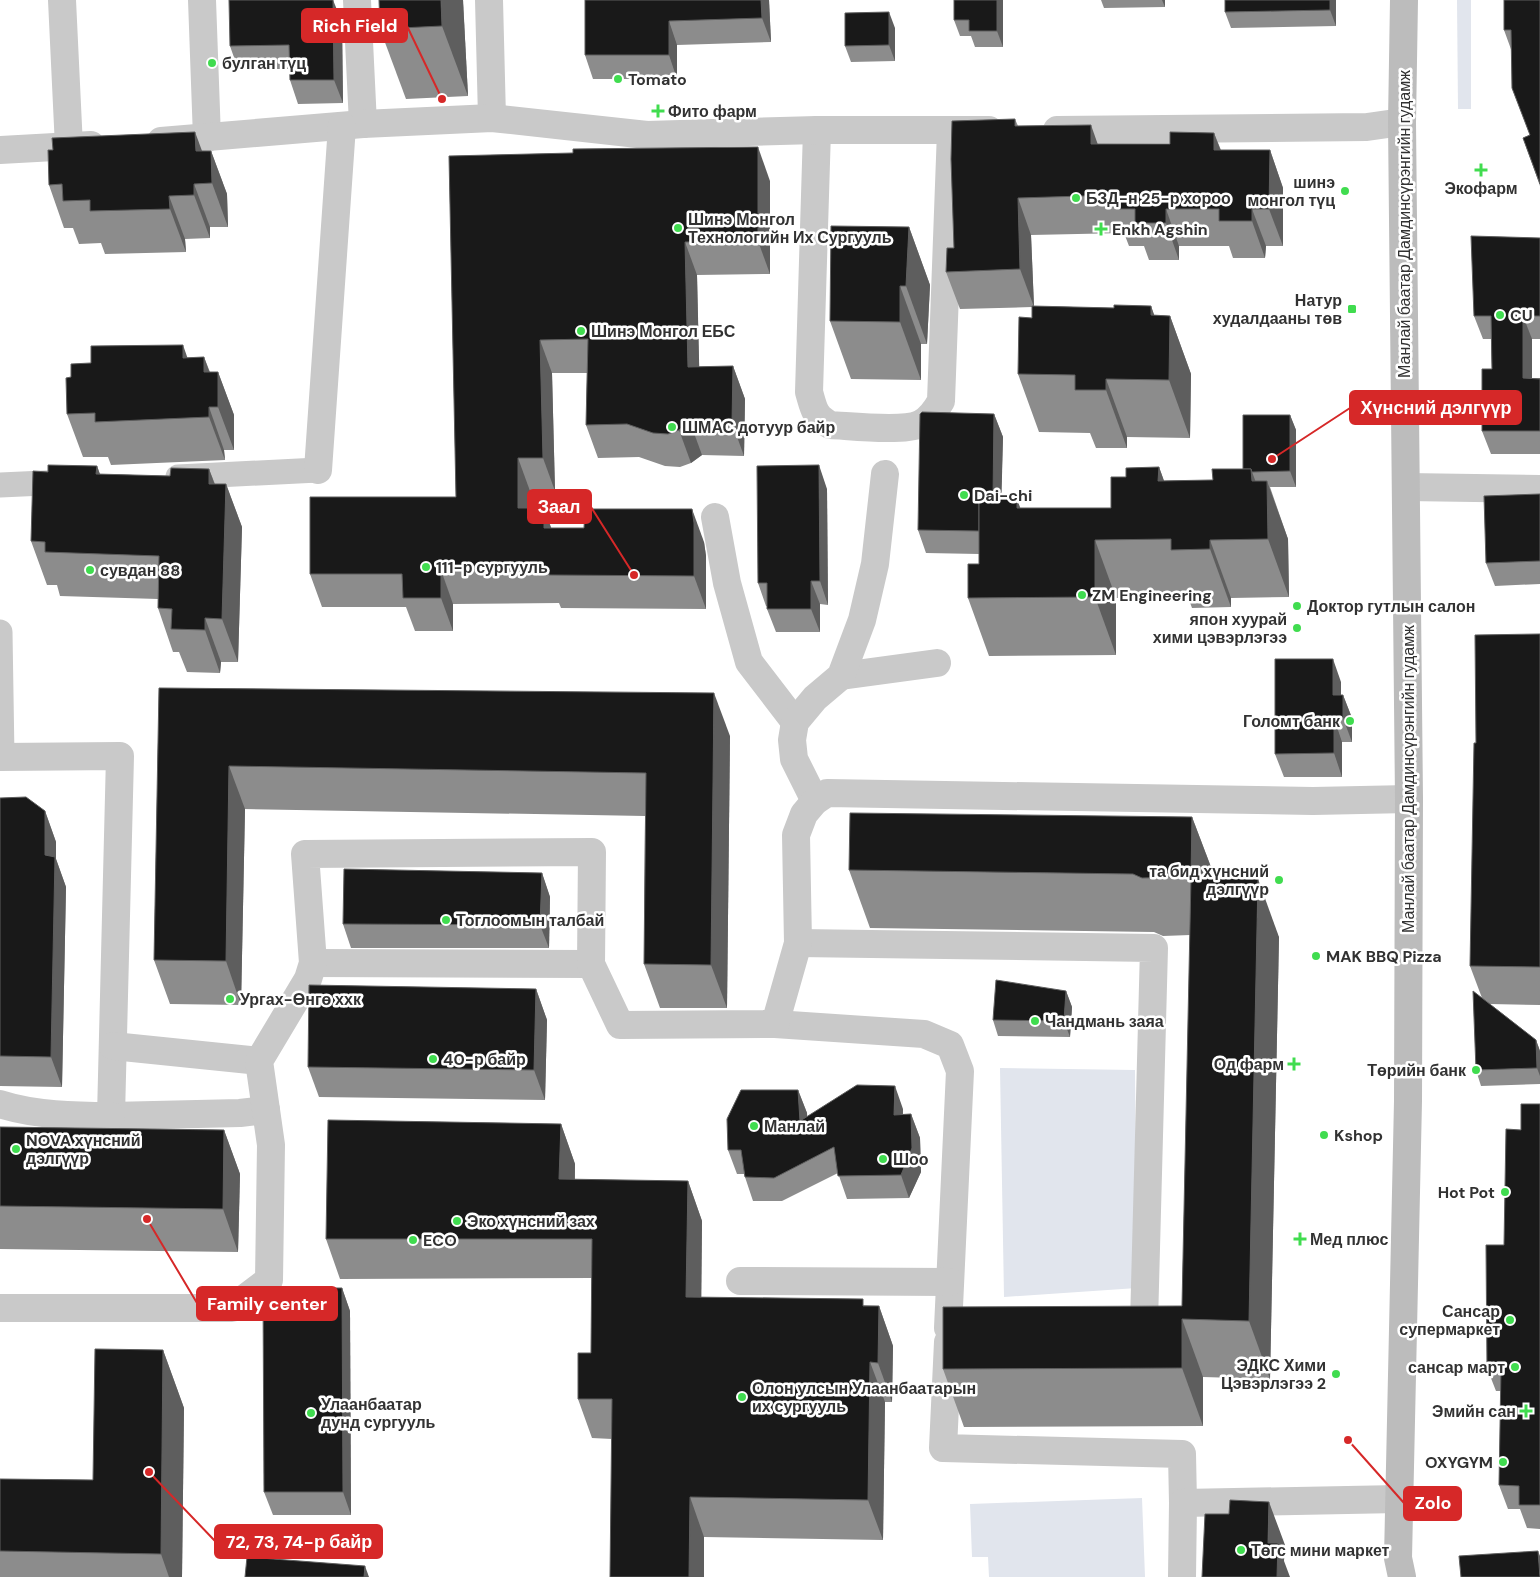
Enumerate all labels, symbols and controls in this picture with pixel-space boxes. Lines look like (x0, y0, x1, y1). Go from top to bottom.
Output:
callout: Rich Field (302, 9, 407, 42)
text: Rich Field (313, 14, 397, 38)
place label: булган түц (222, 53, 306, 74)
marker: булган түц (206, 57, 218, 69)
place label: Tomato (628, 69, 687, 90)
street label: Манлай баатар Дамдинсүрэнгийн гудамж (1394, 70, 1415, 378)
marker: Tomato (612, 73, 624, 85)
place label: Фито фарм (668, 101, 757, 122)
marker: Фито фарм (652, 105, 664, 117)
marker: Экофарм (1475, 164, 1487, 176)
place label: шинэ монгол түц (1248, 172, 1335, 211)
place label: Экофарм (1444, 178, 1518, 199)
marker: шинэ монгол түц (1339, 185, 1351, 197)
place label: БЗД-н 25-р хороо (1086, 188, 1231, 209)
marker: БЗД-н 25-р хороо (1070, 192, 1082, 204)
place label: Шинэ Монгол Технологийн Их Сургууль (688, 209, 892, 248)
place label: Enkh Agshin (1112, 219, 1208, 240)
marker: Шинэ Монгол Технологийн Их Сургууль (672, 222, 684, 234)
marker: Enkh Agshin (1094, 222, 1108, 236)
place label: Натур худалдааны төв (1213, 290, 1342, 329)
marker: Натур худалдааны төв (1346, 303, 1358, 315)
place label: CU (1510, 305, 1533, 326)
marker: CU (1494, 309, 1506, 321)
place label: Шинэ Монгол ЕБС (591, 321, 736, 342)
marker: Шинэ Монгол ЕБС (575, 325, 587, 337)
callout: Хүнсний дэлгүүр (1350, 391, 1521, 424)
text: Хүнсний дэлгүүр (1361, 396, 1512, 420)
place label: ШМАС дотуур байр (682, 417, 835, 438)
marker: ШМАС дотуур байр (666, 421, 678, 433)
place label: Dai-chi (974, 485, 1032, 506)
marker: Dai-chi (958, 489, 970, 501)
callout: Заал (528, 490, 591, 523)
text: Заал (538, 495, 580, 519)
place label: 111-р сургууль (436, 557, 548, 578)
place label: сувдан 88 (100, 560, 180, 581)
marker: 111-р сургууль (420, 561, 432, 573)
marker: сувдан 88 (84, 564, 96, 576)
place label: ZM Engineering (1092, 585, 1212, 606)
marker: ZM Engineering (1076, 589, 1088, 601)
place label: Доктор гутлын салон (1307, 596, 1475, 617)
marker: Доктор гутлын салон (1291, 600, 1303, 612)
place label: япон хуурай хими цэвэрлэгээ (1153, 609, 1287, 648)
marker: япон хуурай хими цэвэрлэгээ (1291, 622, 1303, 634)
street label: Манлай баатар Дамдинсүрэнгийн гудамж (1398, 625, 1419, 933)
place label: Голомт банк (1243, 711, 1341, 732)
marker: Голомт банк (1344, 715, 1356, 727)
place label: та бид хүнсний дэлгүүр (1149, 861, 1269, 900)
marker: та бид хүнсний дэлгүүр (1273, 874, 1285, 886)
place label: Тоглоомын талбай (456, 910, 604, 931)
marker: Тоглоомын талбай (440, 914, 452, 926)
place label: MAK BBQ Pizza (1326, 946, 1442, 967)
marker: MAK BBQ Pizza (1310, 950, 1322, 962)
place label: Ургах-Өнгө ххк (240, 989, 362, 1010)
marker: Ургах-Өнгө ххк (224, 993, 236, 1005)
place label: Чандмань заяа (1045, 1011, 1164, 1032)
marker: Чандмань заяа (1029, 1015, 1041, 1027)
place label: 40-р байр (443, 1049, 526, 1070)
marker: 40-р байр (427, 1053, 439, 1065)
place label: Од фарм (1214, 1054, 1284, 1075)
marker: Од фарм (1288, 1058, 1300, 1070)
place label: Төрийн банк (1367, 1060, 1467, 1081)
marker: Төрийн банк (1470, 1064, 1482, 1076)
place label: Манлай (764, 1116, 825, 1137)
marker: Манлай (748, 1120, 760, 1132)
place label: Kshop (1334, 1125, 1383, 1146)
marker: Kshop (1318, 1129, 1330, 1141)
place label: NOVA хүнсний дэлгүүр (26, 1130, 141, 1169)
marker: NOVA хүнсний дэлгүүр (10, 1143, 22, 1155)
place label: Шоо (893, 1149, 929, 1170)
marker: Шоо (877, 1153, 889, 1165)
place label: Hot Pot (1438, 1182, 1495, 1203)
marker: Hot Pot (1499, 1186, 1511, 1198)
place label: Эко хүнсний зах (467, 1211, 595, 1232)
marker: Эко хүнсний зах (451, 1215, 463, 1227)
place label: Мед плюс (1310, 1229, 1388, 1250)
place label: ECO (423, 1230, 457, 1251)
marker: Мед плюс (1294, 1233, 1306, 1245)
marker: ECO (407, 1234, 419, 1246)
callout: Family center (197, 1287, 337, 1320)
text: Family center (207, 1292, 327, 1316)
place label: Сансар супермаркет (1399, 1301, 1500, 1340)
marker: Сансар супермаркет (1504, 1314, 1516, 1326)
place label: ЭДКС Хими Цэвэрлэгээ 2 (1221, 1355, 1326, 1394)
place label: сансар март (1408, 1357, 1505, 1378)
marker: сансар март (1509, 1361, 1521, 1373)
marker: ЭДКС Хими Цэвэрлэгээ 2 (1330, 1368, 1342, 1380)
place label: Олон улсын Улаанбаатарын их сургууль (752, 1378, 976, 1417)
marker: Олон улсын Улаанбаатарын их сургууль (736, 1391, 748, 1403)
place label: Улаанбаатар дунд сургууль (321, 1394, 436, 1433)
place label: Эмийн сан (1432, 1401, 1516, 1422)
marker: Эмийн сан (1520, 1405, 1532, 1417)
marker: Улаанбаатар дунд сургууль (305, 1407, 317, 1419)
place label: OXYGYM (1425, 1452, 1493, 1473)
marker: OXYGYM (1497, 1456, 1509, 1468)
callout: Zolo (1404, 1487, 1461, 1520)
text: Zolo (1414, 1491, 1452, 1515)
callout: 72, 73, 74-р байр (215, 1525, 382, 1558)
text: 72, 73, 74-р байр (226, 1530, 372, 1554)
place label: Төгс мини маркет (1251, 1540, 1390, 1561)
marker: Төгс мини маркет (1235, 1544, 1247, 1556)

